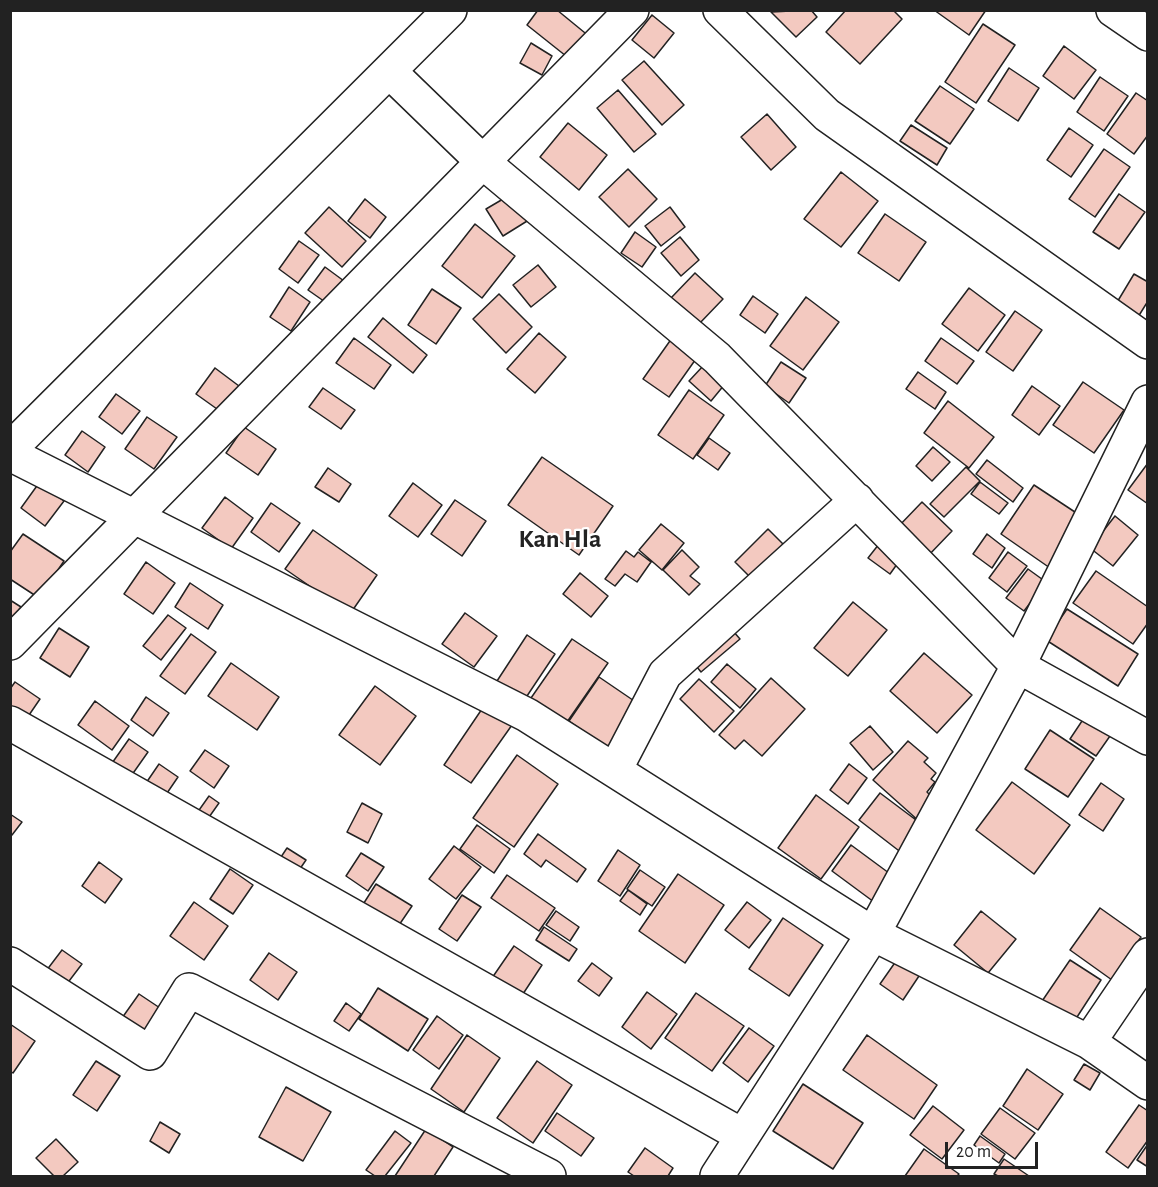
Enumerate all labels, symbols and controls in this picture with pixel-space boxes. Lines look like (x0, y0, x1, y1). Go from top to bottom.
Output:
district label: Kan Hla (519, 523, 601, 555)
scale bar (948, 1130, 1041, 1168)
text: 20 m (956, 1143, 991, 1161)

